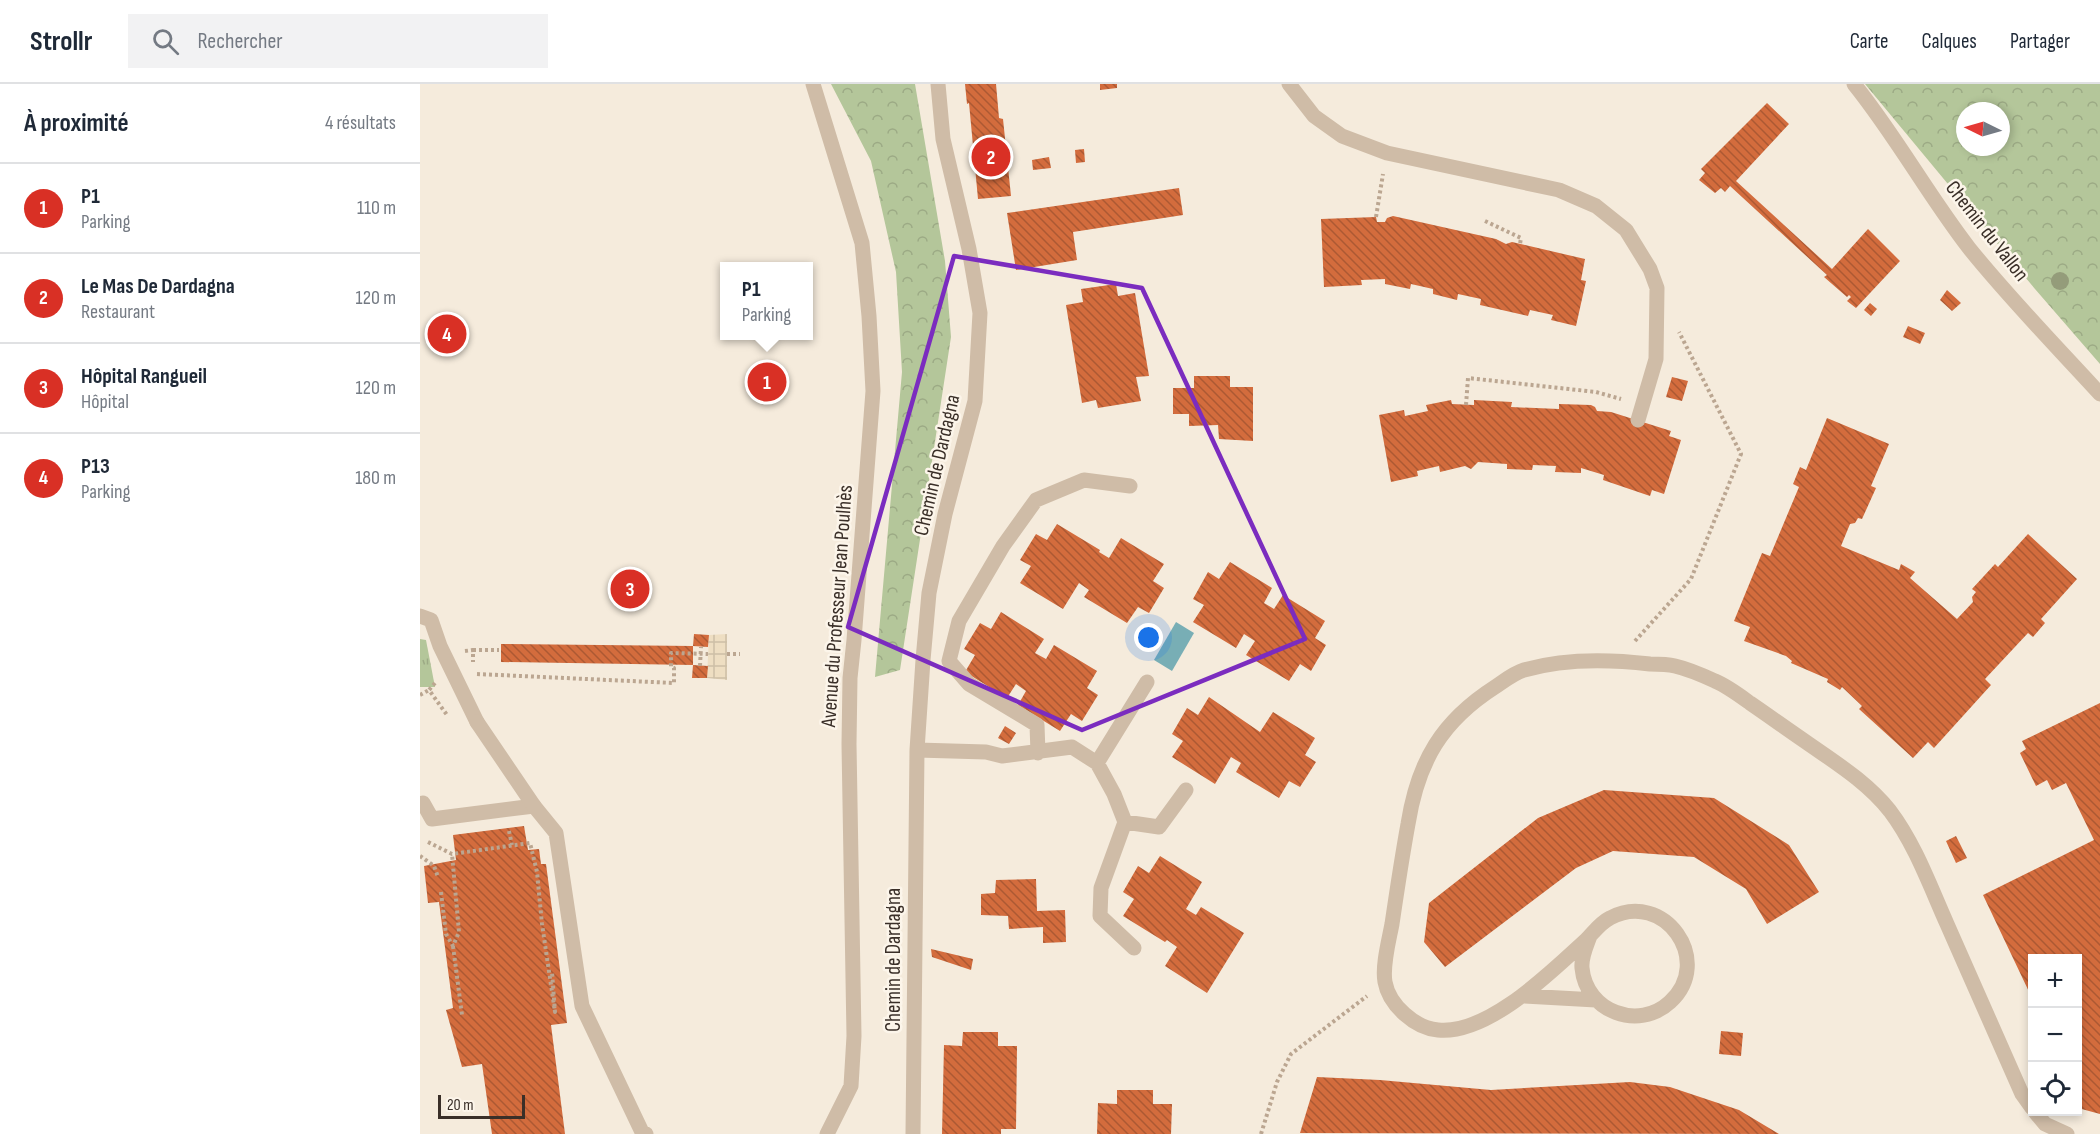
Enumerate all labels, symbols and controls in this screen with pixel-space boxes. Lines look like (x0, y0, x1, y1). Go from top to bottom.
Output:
search box (128, 14, 548, 68)
text: Strollr (30, 25, 92, 58)
icon: search (149, 25, 182, 58)
text: Rechercher (197, 28, 283, 55)
text: Carte (1850, 29, 1889, 54)
text: Calques (1922, 29, 1977, 54)
text: Partager (2010, 29, 2070, 54)
north arrow (1956, 102, 2010, 156)
text: À proximité (24, 108, 129, 139)
text: 4 résultats (325, 111, 396, 135)
pin: 2 (972, 134, 1010, 180)
street label: Chemin du Vallon (1940, 176, 2034, 286)
text: P1 (81, 183, 100, 210)
text: 1 (40, 196, 47, 220)
text: 110 m (357, 196, 396, 220)
text: Parking (81, 210, 131, 234)
popup (720, 262, 813, 340)
text: Le Mas De Dardagna (81, 273, 235, 300)
text: P1 (742, 276, 761, 303)
text: 2 (39, 286, 48, 310)
text: 120 m (356, 286, 396, 310)
text: Restaurant (81, 300, 155, 324)
text: Parking (742, 303, 791, 327)
pin: 4 (428, 312, 466, 356)
pin: 1 (748, 360, 786, 404)
text: Hôpital Rangueil (81, 363, 207, 390)
text: 3 (39, 376, 48, 400)
text: 120 m (356, 376, 396, 400)
text: Hôpital (81, 390, 129, 414)
street label: Chemin de Dardagna (909, 392, 965, 538)
text: P13 (81, 453, 110, 480)
text: 4 (39, 466, 48, 490)
text: 180 m (355, 466, 396, 490)
text: Parking (81, 480, 131, 504)
street label: Avenue du Professeur Jean Poulhès (816, 484, 858, 729)
pin: 3 (610, 566, 650, 612)
your location (1134, 623, 1163, 652)
street label: Chemin de Dardagna (881, 888, 906, 1032)
map controls (2028, 954, 2082, 1116)
button: + (2028, 954, 2082, 1008)
button: − (2028, 1008, 2082, 1062)
button: locate (2028, 1062, 2082, 1116)
scale bar (438, 1092, 525, 1120)
text: 20 m (447, 1096, 474, 1115)

